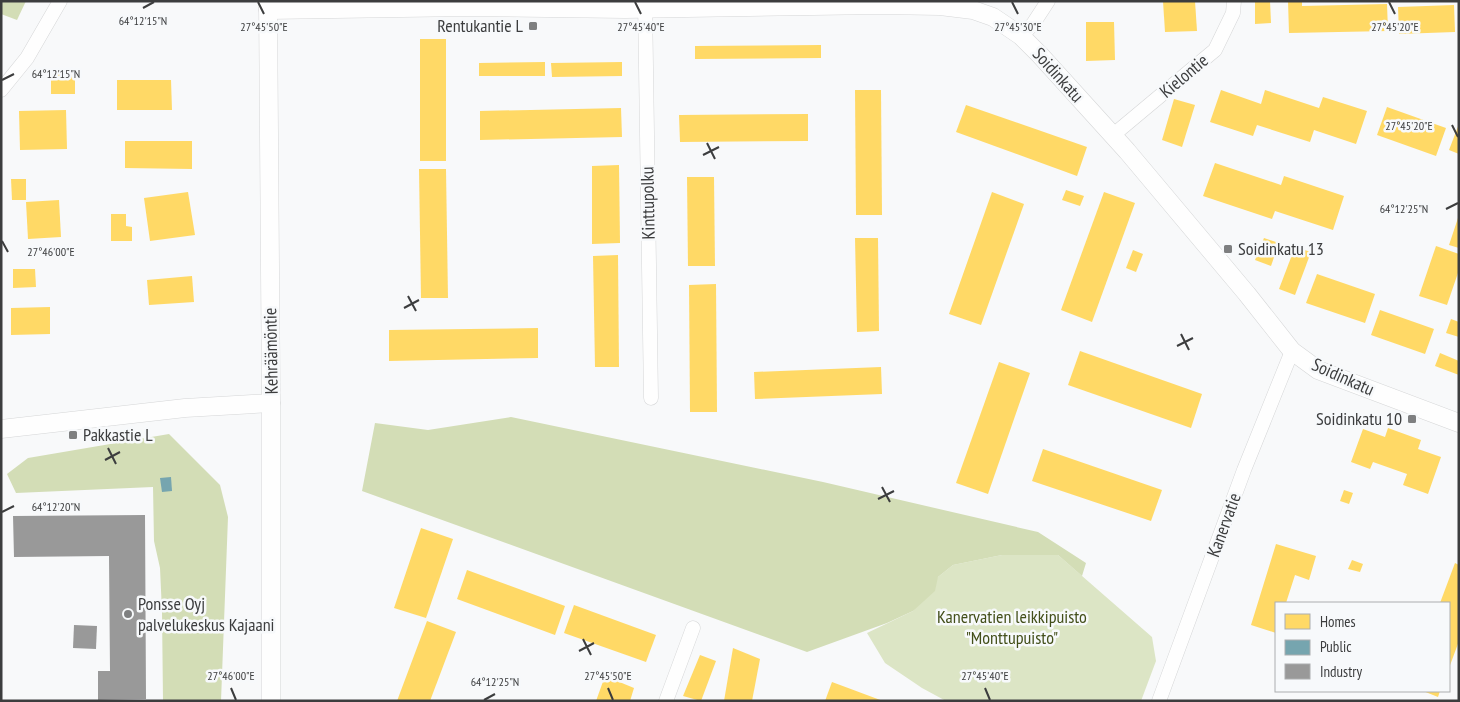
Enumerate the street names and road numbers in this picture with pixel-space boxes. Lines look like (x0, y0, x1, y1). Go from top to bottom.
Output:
street label: Soidinkatu (1028, 42, 1089, 107)
street label: Kielontie (1155, 49, 1213, 103)
street label: Kinttupolku (635, 166, 660, 240)
street label: Kehräämöntie (258, 308, 283, 394)
street label: Soidinkatu (1308, 353, 1378, 400)
street label: Kanervatie (1201, 490, 1246, 560)

